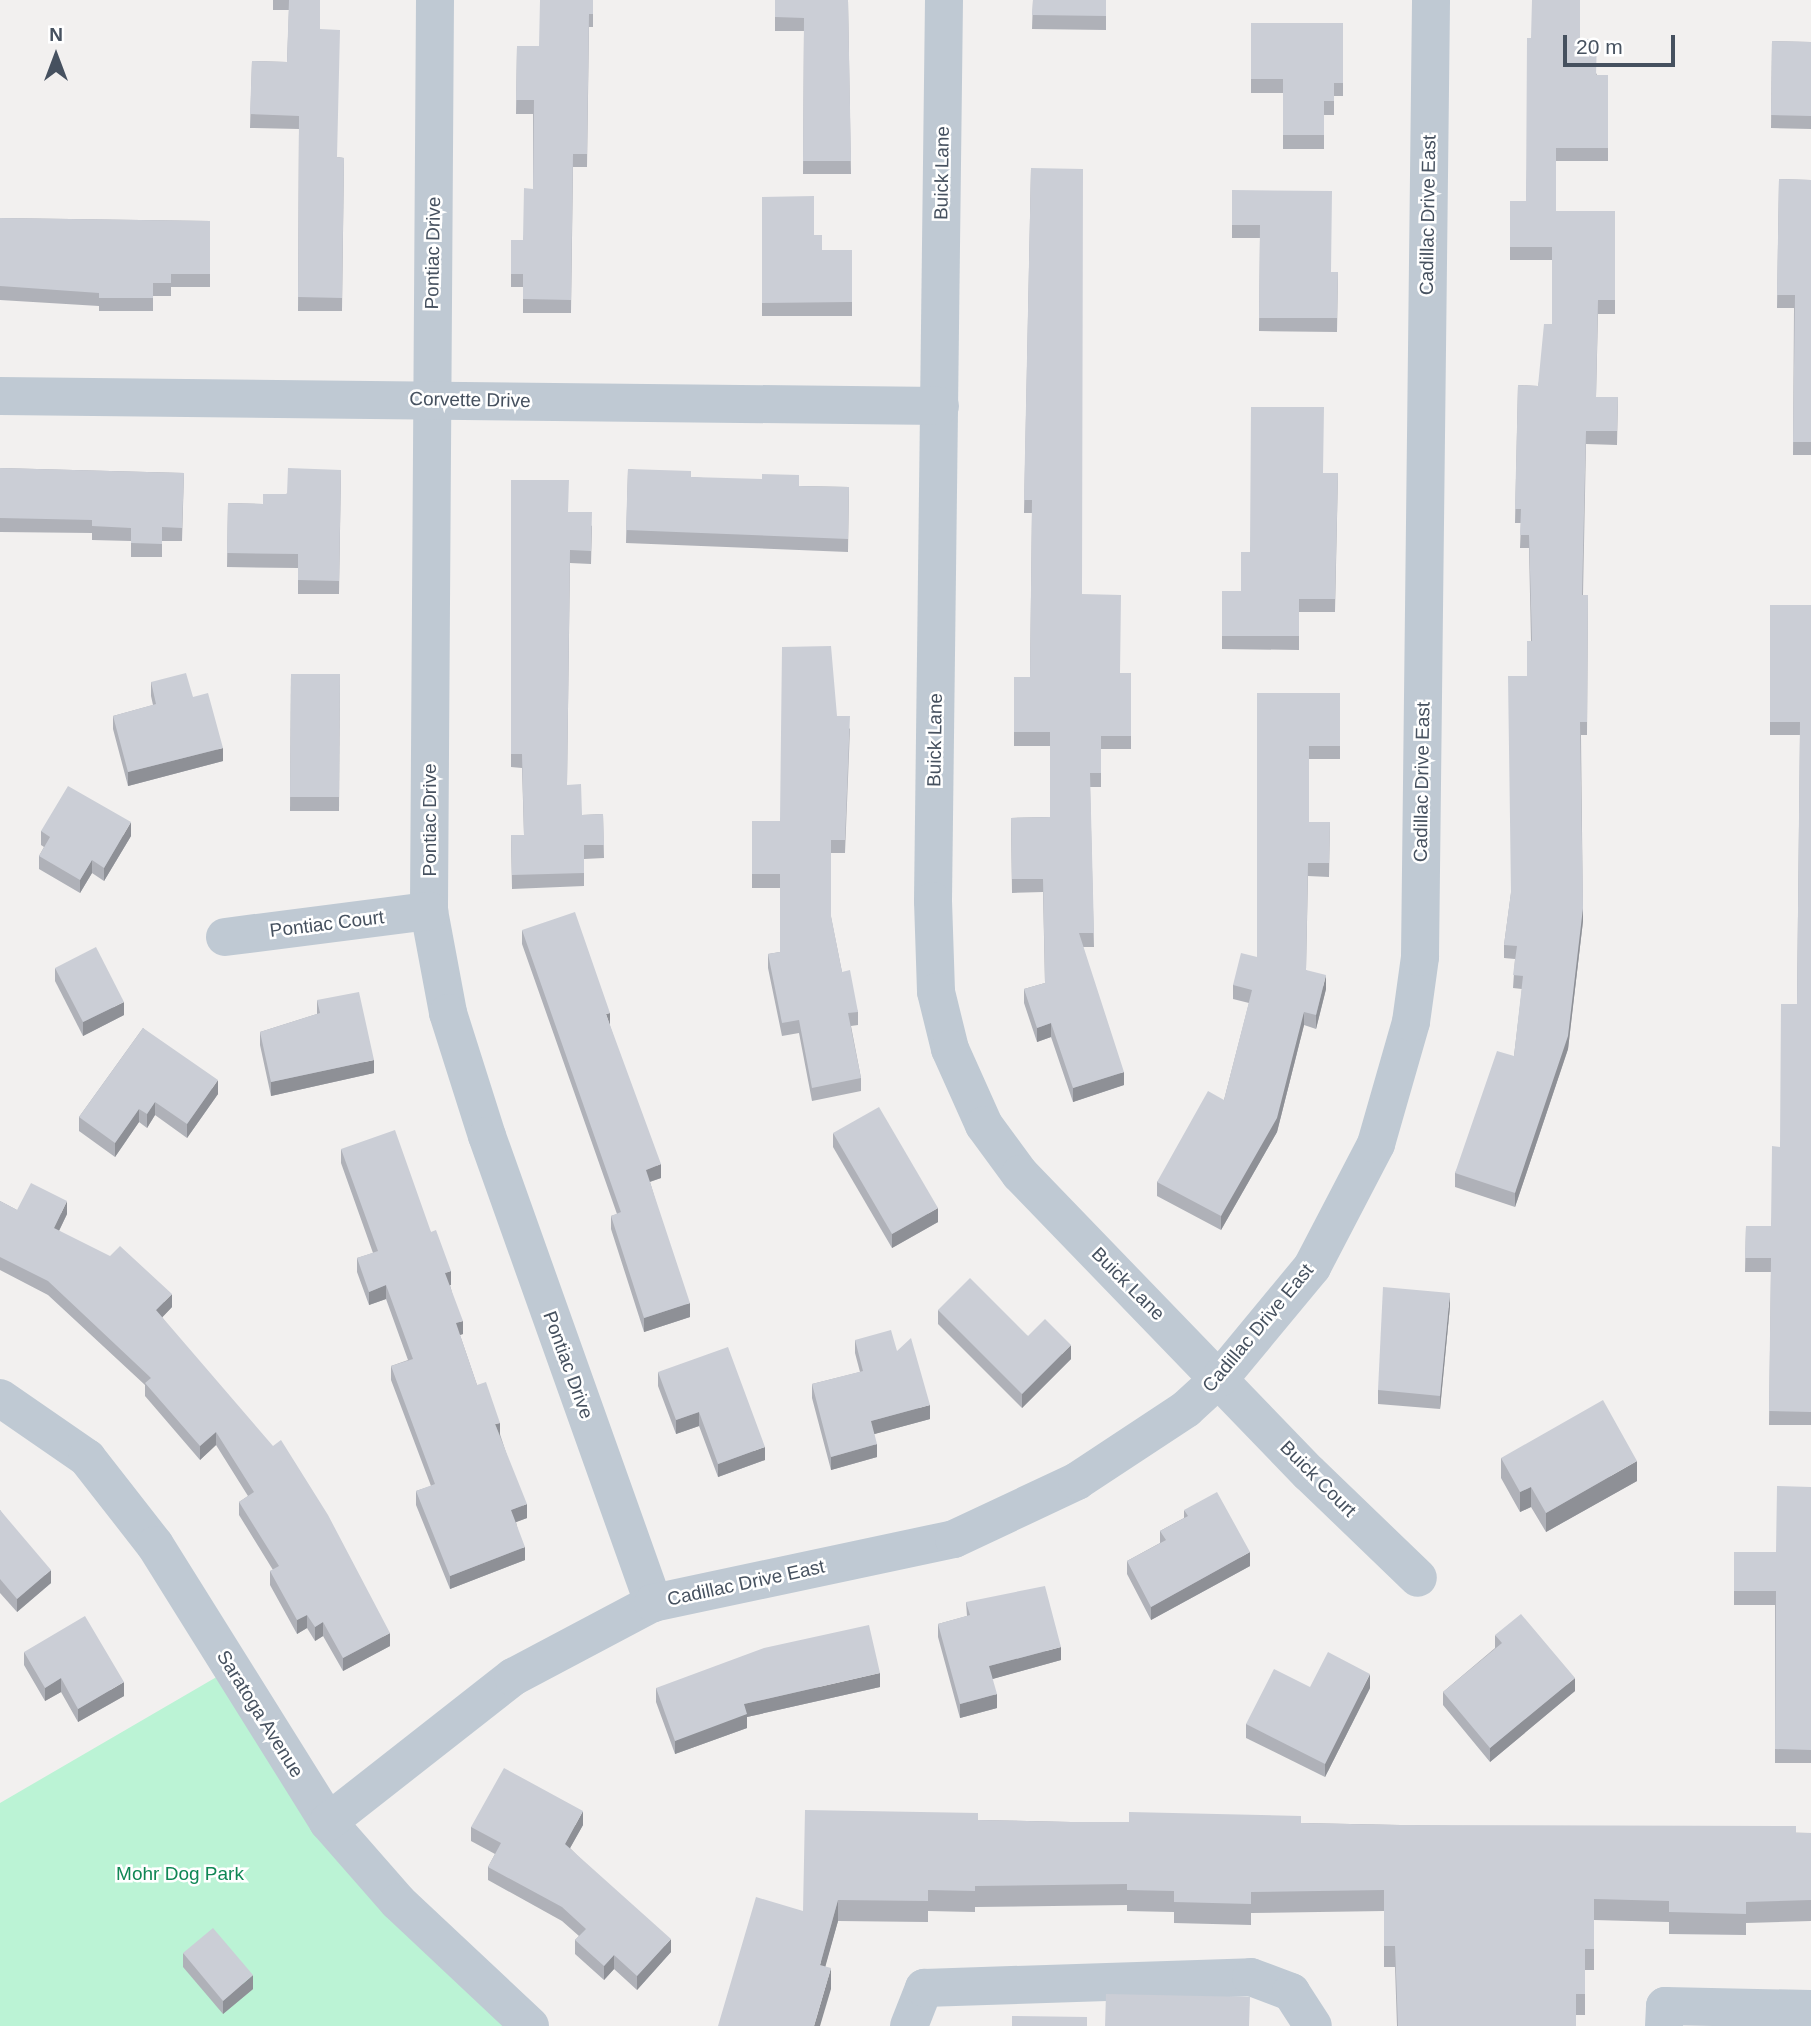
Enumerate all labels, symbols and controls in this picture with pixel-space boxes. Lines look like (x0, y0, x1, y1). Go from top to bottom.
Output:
north arrow (21, 21, 91, 91)
scale bar (1566, 21, 1678, 65)
text: N (49, 24, 63, 45)
text: 20 m (1576, 35, 1623, 58)
street label: Buick Lane (930, 126, 954, 220)
street label: Cadillac Drive East (1415, 135, 1441, 295)
street label: Pontiac Drive (421, 196, 445, 310)
street label: Corvette Drive (409, 388, 531, 412)
street label: Buick Lane (923, 693, 947, 787)
street label: Cadillac Drive East (1409, 702, 1435, 862)
street label: Pontiac Drive (419, 764, 441, 876)
street label: Pontiac Court (268, 906, 386, 942)
street label: Buick Lane (1087, 1243, 1169, 1325)
street label: Cadillac Drive East (1198, 1259, 1318, 1397)
street label: Pontiac Drive (538, 1308, 598, 1422)
street label: Buick Court (1275, 1436, 1361, 1522)
street label: Cadillac Drive East (665, 1555, 827, 1611)
street label: Saratoga Avenue (212, 1646, 308, 1782)
park label: Mohr Dog Park (116, 1863, 244, 1885)

